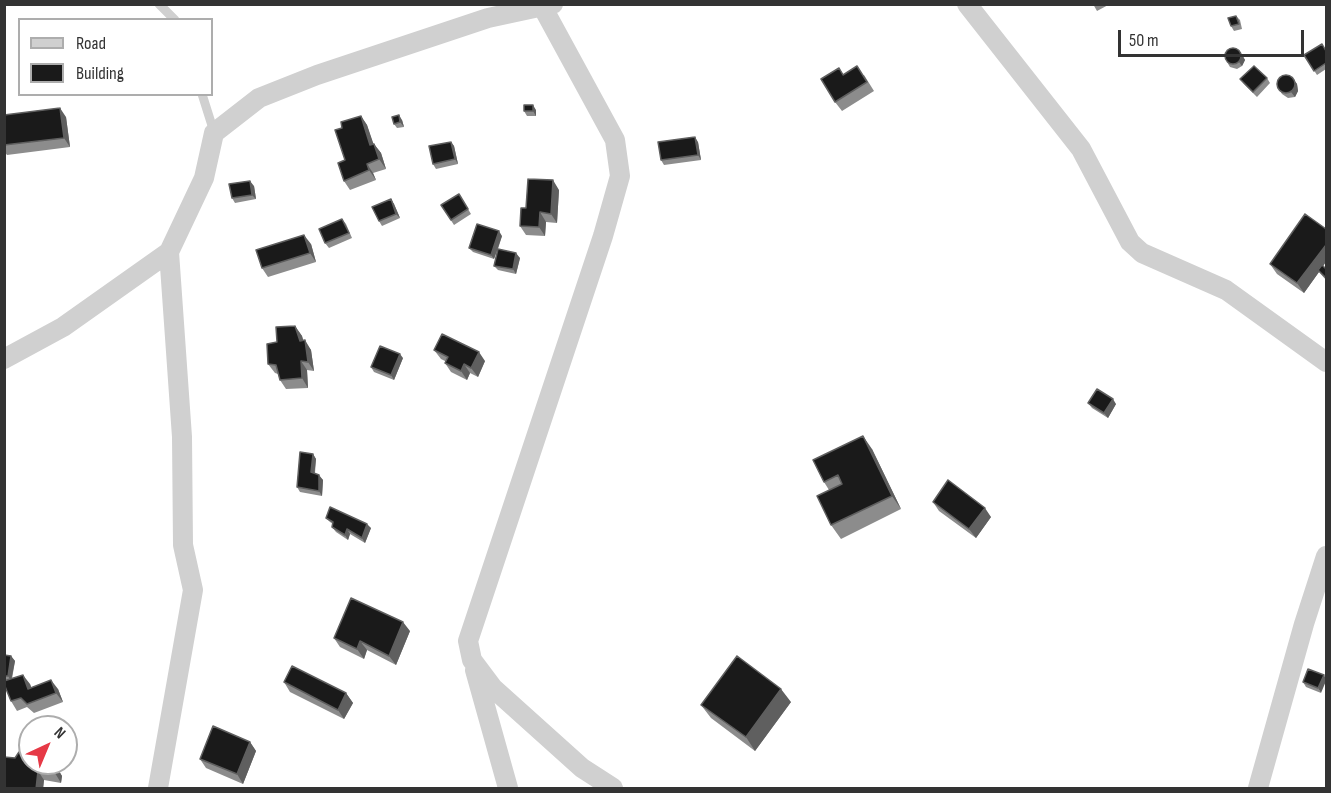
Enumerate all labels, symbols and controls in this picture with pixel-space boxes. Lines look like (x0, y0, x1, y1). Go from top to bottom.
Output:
legend (18, 18, 213, 96)
scale bar (1121, 18, 1307, 56)
text: 50 m (1129, 30, 1159, 51)
text: Road (76, 33, 106, 54)
text: Building (76, 63, 124, 84)
north arrow (18, 715, 78, 775)
text: N (50, 723, 69, 743)

